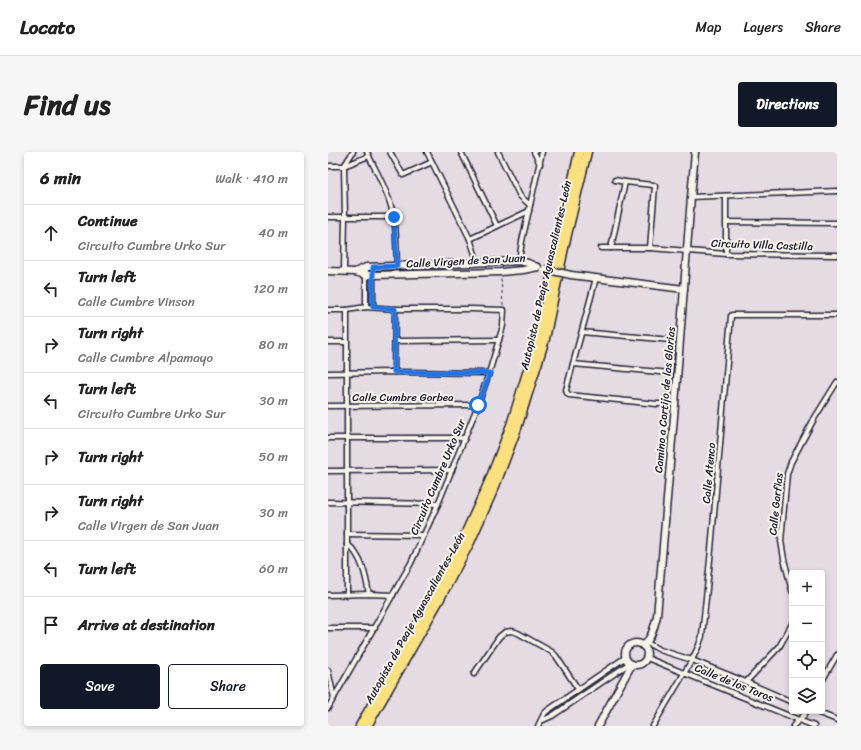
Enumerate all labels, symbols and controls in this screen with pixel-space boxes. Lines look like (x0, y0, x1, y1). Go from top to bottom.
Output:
text: Locato (20, 11, 75, 44)
text: Map (696, 15, 721, 40)
text: Layers (743, 15, 783, 40)
text: Share (805, 15, 841, 40)
text: Find us (24, 80, 111, 129)
button: Directions (738, 82, 837, 127)
text: 6 min (40, 163, 81, 193)
text: Walk · 410 m (215, 167, 288, 190)
street label: Autopista de Peaje Aguascalientes-León (515, 178, 577, 373)
text: Continue (78, 208, 138, 234)
route end (385, 208, 403, 226)
text: 40 m (258, 221, 288, 244)
icon: ahead (40, 222, 62, 244)
text: Circuito Cumbre Urko Sur (78, 234, 226, 257)
street label: Circuito Villa Castilla (711, 234, 814, 256)
street label: Calle Virgen de San Juan (406, 248, 526, 274)
text: Turn left (78, 264, 136, 290)
text: 120 m (253, 277, 288, 300)
icon: left (40, 278, 62, 300)
text: Calle Cumbre Vinson (78, 290, 195, 313)
text: Turn right (78, 320, 143, 346)
street label: Camino a Cortijo de las Glorias (649, 326, 681, 474)
text: 80 m (259, 333, 288, 356)
icon: right (40, 334, 62, 356)
text: Calle Cumbre Alpamayo (78, 346, 213, 369)
text: Turn left (78, 376, 136, 402)
street label: Calle Cumbre Gorbea (352, 388, 454, 407)
text: 30 m (259, 389, 288, 412)
icon: left (40, 390, 62, 412)
route start (469, 396, 487, 414)
text: Circuito Cumbre Urko Sur (78, 402, 226, 425)
street label: Circuito Cumbre Urko Sur (405, 415, 471, 538)
street label: Calle Atenco (697, 441, 721, 504)
text: Turn right (78, 444, 143, 470)
text: 50 m (258, 445, 288, 468)
icon: right (40, 446, 62, 468)
street label: Calle Garfias (763, 471, 789, 536)
text: Turn right (78, 488, 143, 514)
text: 30 m (259, 501, 288, 524)
icon: right (40, 502, 62, 524)
text: Calle Virgen de San Juan (78, 514, 219, 537)
street label: Autopista de Peaje Aguascalientes-León (359, 529, 470, 708)
text: Turn left (78, 556, 136, 582)
text: 60 m (259, 557, 288, 580)
icon: left (40, 558, 62, 580)
map controls (789, 570, 825, 714)
button: + (789, 570, 825, 606)
button: − (789, 606, 825, 642)
text: Arrive at destination (78, 612, 215, 638)
icon: arrive (40, 614, 62, 636)
button: locate (789, 642, 825, 678)
street label: Calle de los Toros (692, 659, 777, 708)
button: Save (40, 664, 160, 709)
button: Share (168, 664, 288, 709)
button: layers (789, 678, 825, 714)

